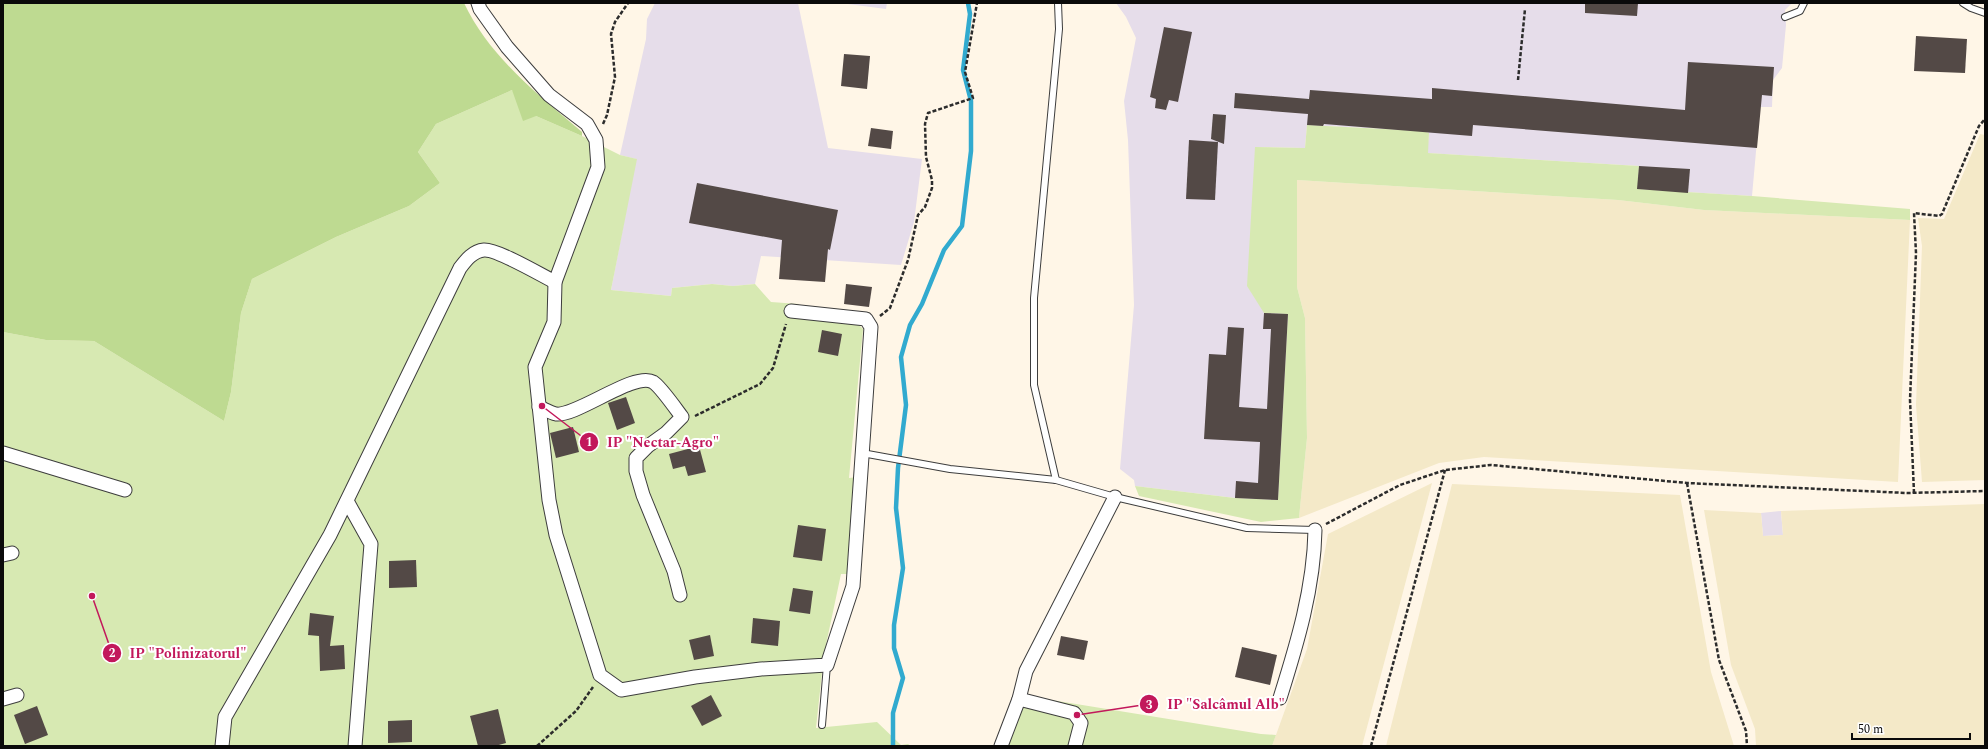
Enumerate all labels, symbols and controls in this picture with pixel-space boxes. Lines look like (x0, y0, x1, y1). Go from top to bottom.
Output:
callout: IP "Nectar-Agro" (579, 429, 727, 455)
text: IP "Nectar-Agro" (607, 432, 719, 453)
text: 1 (586, 433, 592, 452)
callout: IP "Polinizatorul" (102, 640, 255, 666)
text: IP "Polinizatorul" (130, 643, 246, 664)
text: 2 (109, 644, 116, 663)
callout: IP "Salcâmul Alb" (1139, 691, 1293, 717)
text: IP "Salcâmul Alb" (1167, 694, 1285, 715)
text: 3 (1146, 696, 1153, 715)
scale bar (1852, 715, 1970, 741)
text: 50 m (1858, 720, 1883, 739)

